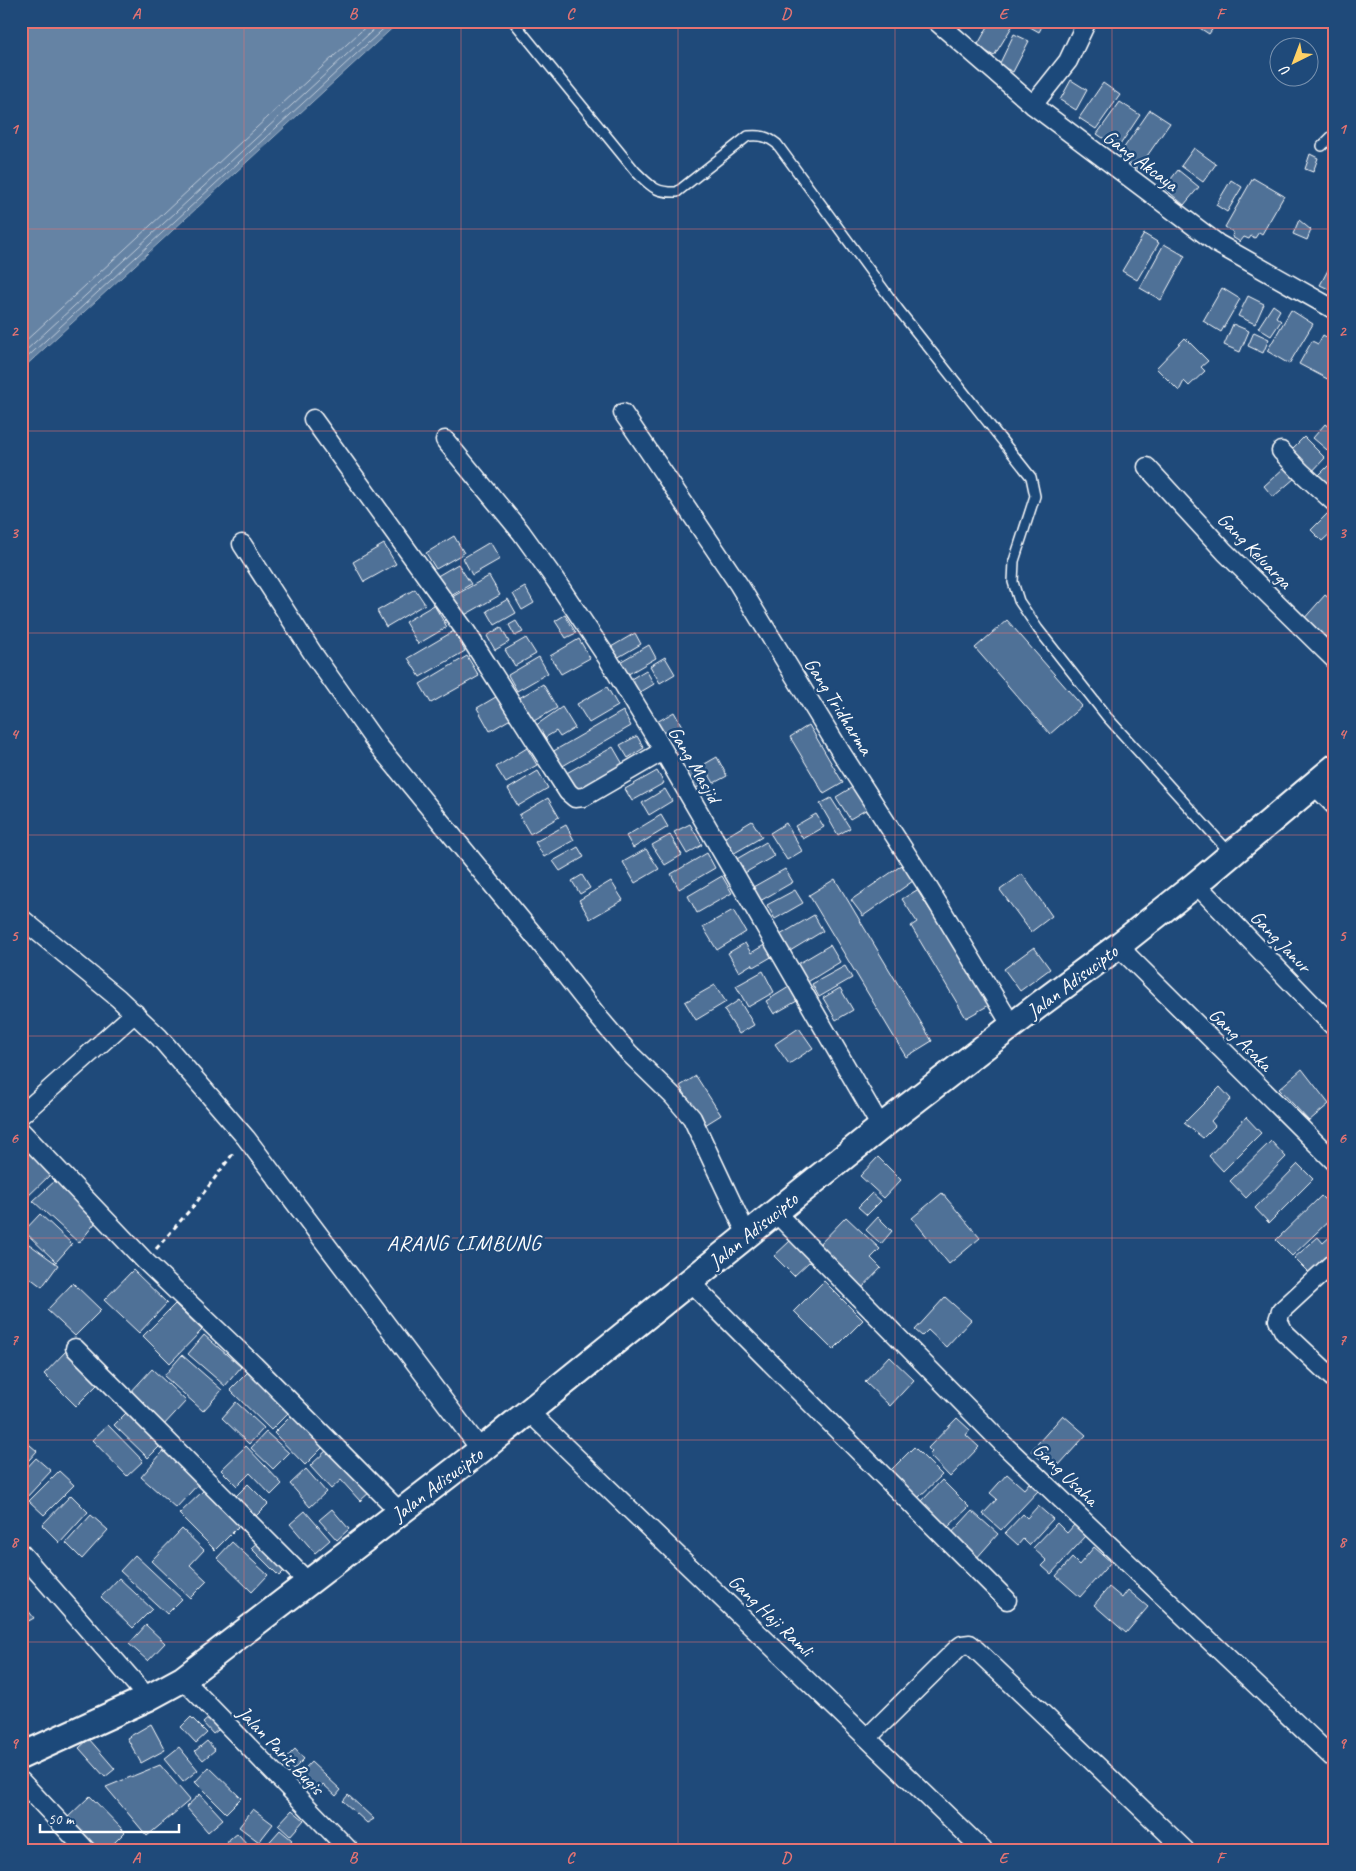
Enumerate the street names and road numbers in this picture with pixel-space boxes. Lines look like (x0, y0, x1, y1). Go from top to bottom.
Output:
street label: Gang Akcaya (1098, 124, 1185, 198)
street label: Gang Keluarga (1212, 507, 1299, 595)
street label: Gang Tridharma (799, 653, 879, 761)
street label: Gang Masjid (663, 721, 728, 810)
street label: Gang Janur (1245, 905, 1318, 979)
street label: Jalan Adisucipto (1021, 938, 1124, 1024)
street label: Gang Asaka (1204, 1002, 1279, 1078)
street label: Jalan Adisucipto (703, 1186, 804, 1275)
street label: Gang Usaha (1028, 1437, 1105, 1513)
street label: Jalan Adisucipto (386, 1441, 489, 1527)
street label: Gang Haji Ramli (723, 1569, 820, 1664)
street label: Jalan Parit Bugis (231, 1700, 331, 1802)

